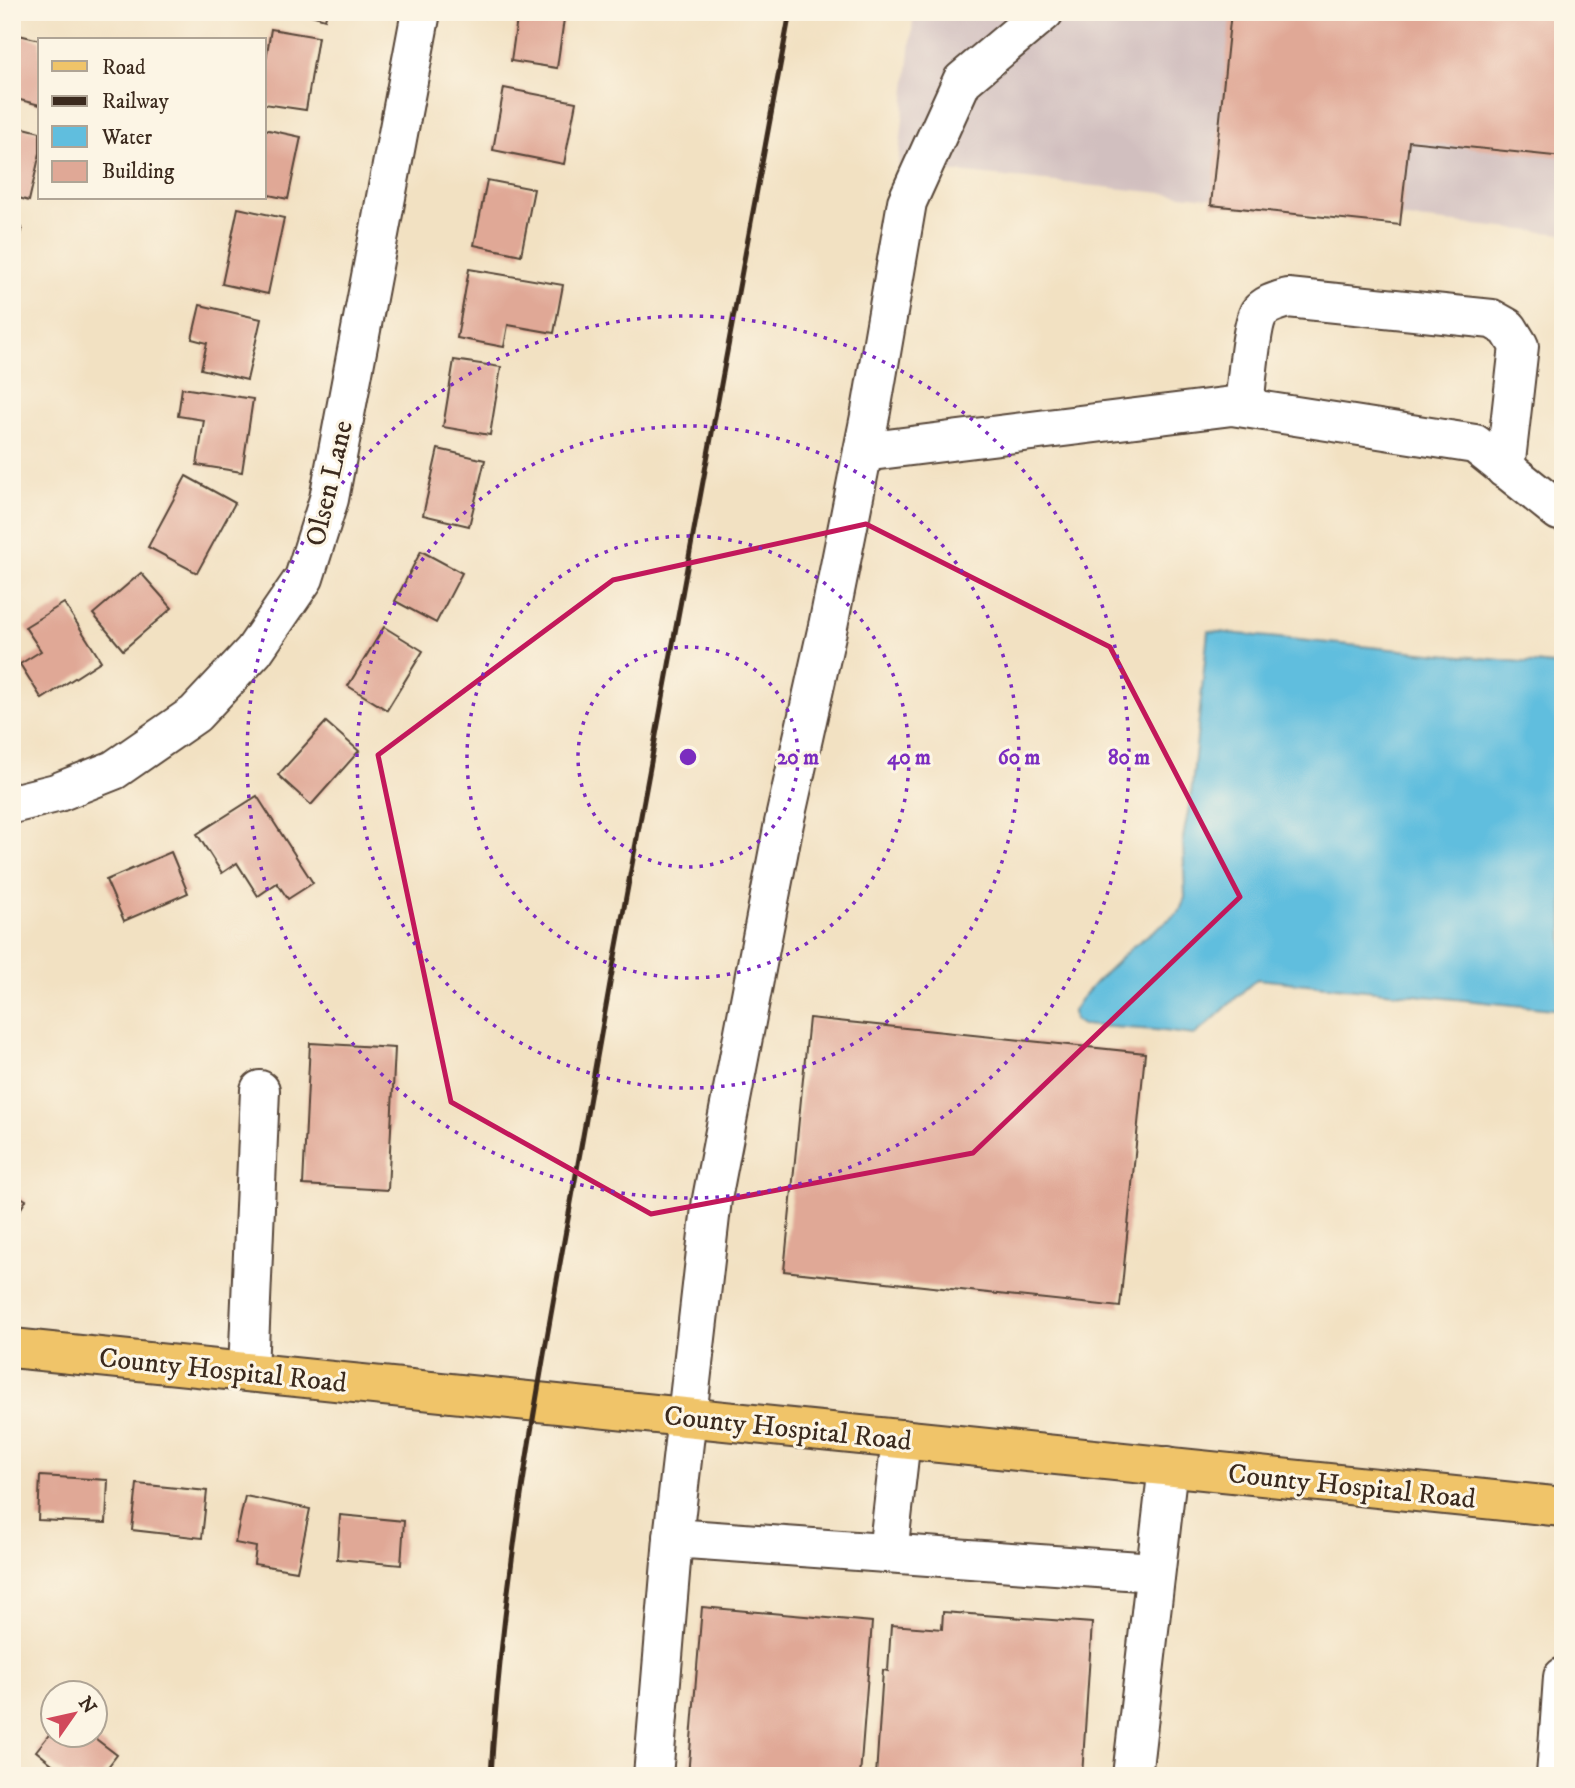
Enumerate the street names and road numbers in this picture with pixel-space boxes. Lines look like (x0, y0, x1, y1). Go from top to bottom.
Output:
street label: Olsen Lane (298, 417, 361, 550)
street label: County Hospital Road (97, 1340, 348, 1401)
street label: County Hospital Road (662, 1398, 913, 1459)
street label: County Hospital Road (1226, 1456, 1477, 1517)

